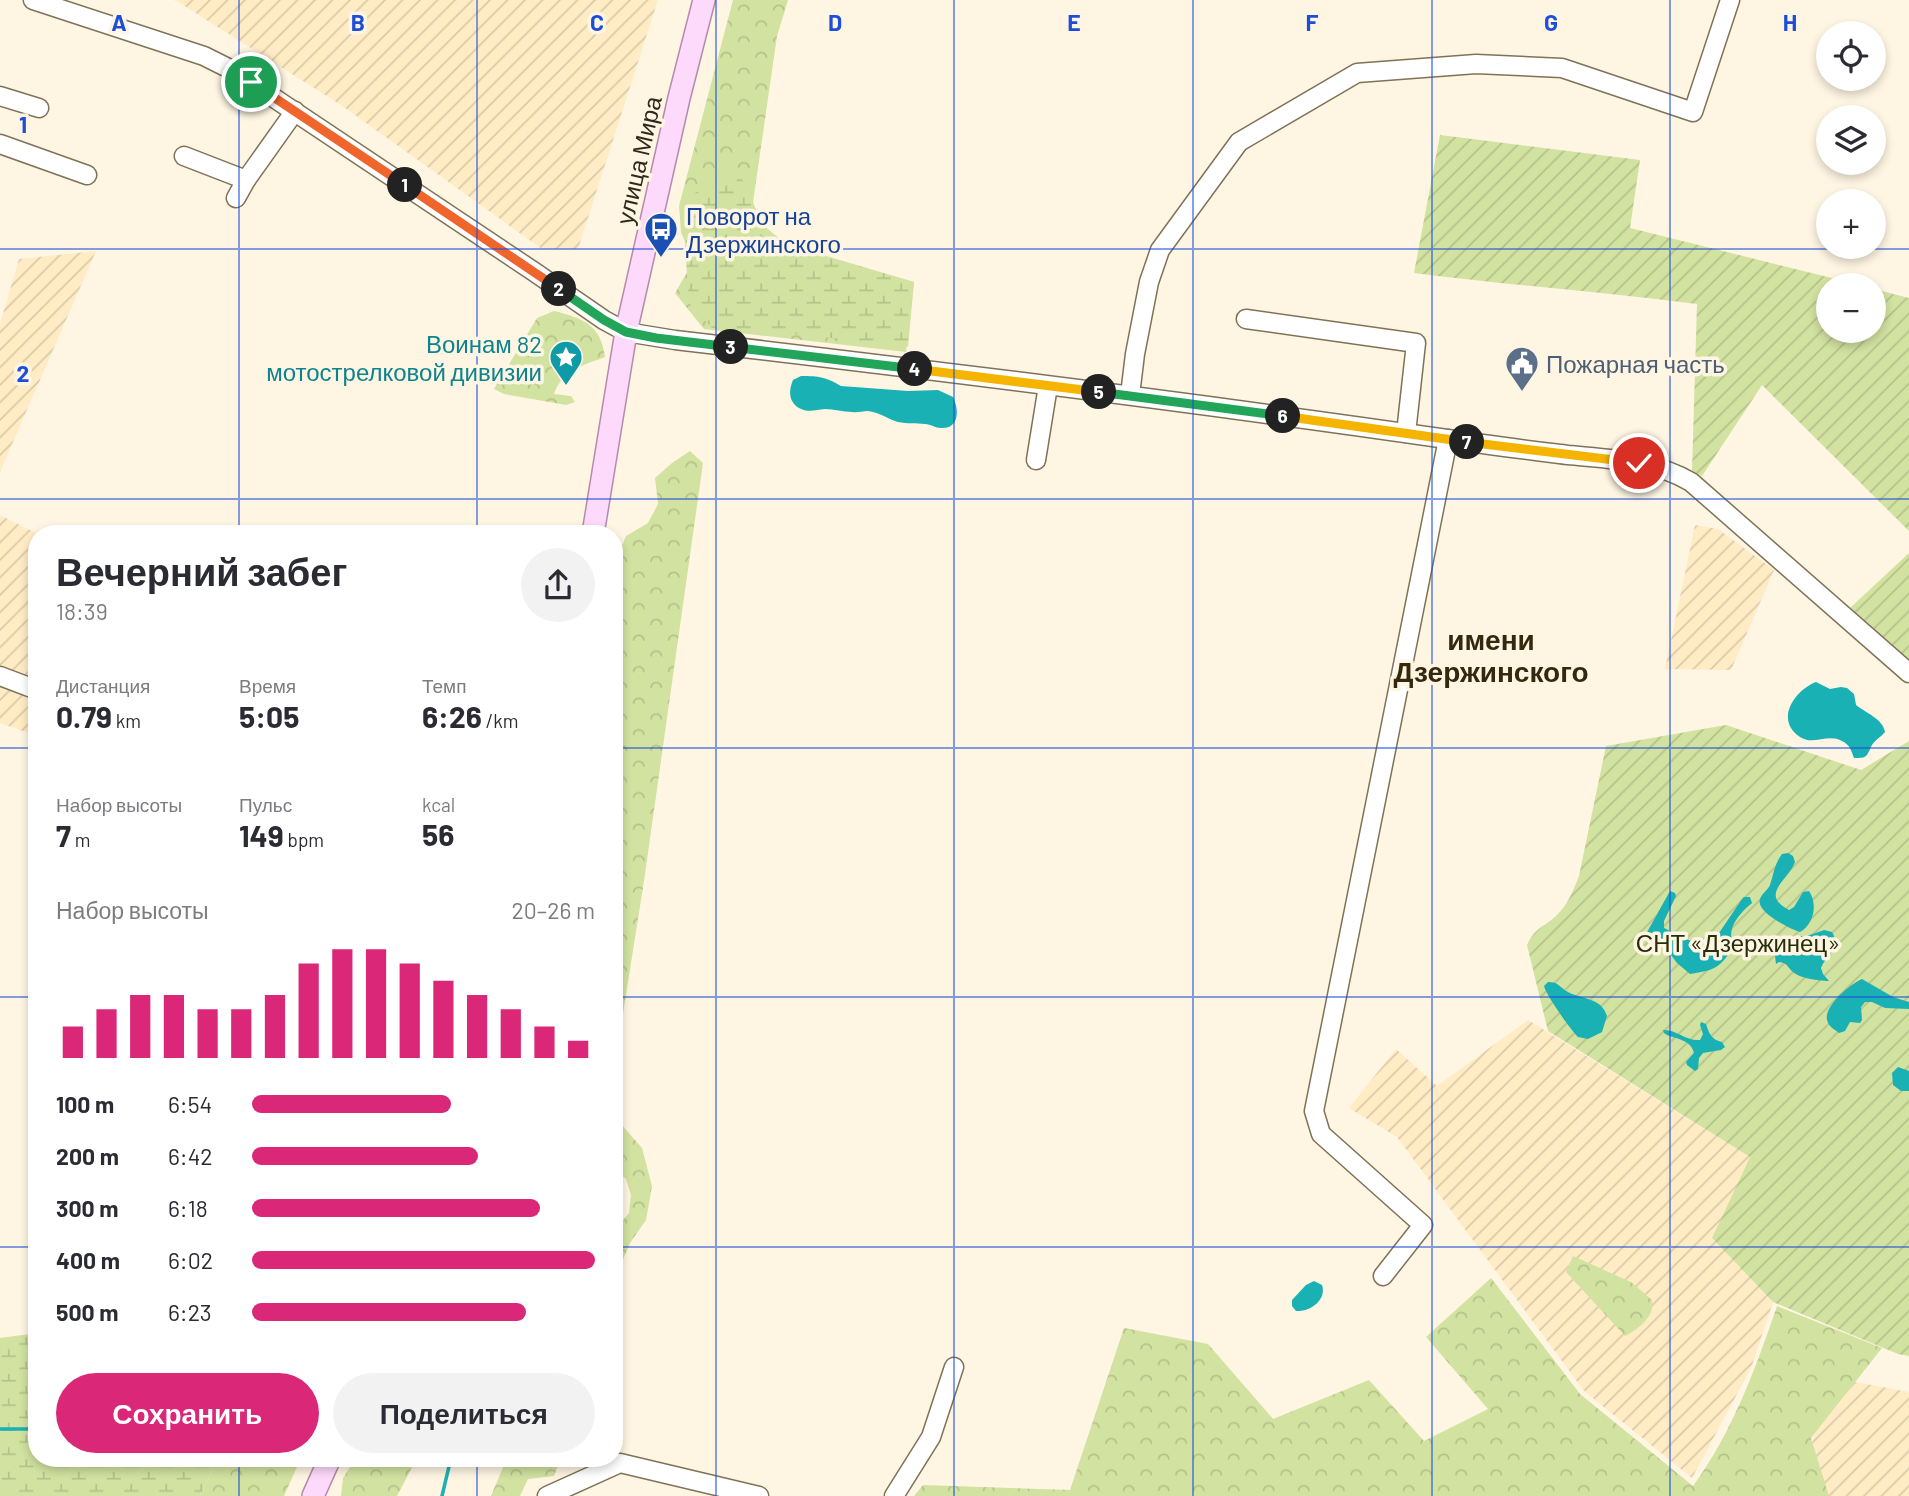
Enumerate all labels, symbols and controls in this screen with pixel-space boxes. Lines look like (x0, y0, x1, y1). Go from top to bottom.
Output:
text: A (111, 8, 127, 36)
text: B (351, 8, 365, 36)
text: C (590, 8, 604, 36)
text: D (828, 8, 842, 36)
text: E (1067, 8, 1081, 36)
text: F (1306, 8, 1319, 36)
text: G (1544, 8, 1558, 36)
text: H (1783, 8, 1797, 36)
map controls (1816, 21, 1886, 343)
button: locate (1816, 21, 1886, 91)
pin (221, 52, 281, 112)
icon: arrive (232, 63, 270, 101)
street label: улица Мира (609, 92, 667, 227)
button: layers (1816, 105, 1886, 175)
text: 1 (19, 110, 27, 138)
pin: 1 (388, 168, 422, 202)
text: 1 (401, 173, 408, 196)
button: + (1816, 189, 1886, 259)
place label: Поворот на Дзержинского (686, 201, 841, 258)
bus stop icon: Поворот на Дзержинского (642, 210, 680, 259)
pin: 2 (542, 272, 576, 306)
button: − (1816, 273, 1886, 343)
text: 2 (553, 277, 564, 300)
place label: Воинам 82 мотострелковой дивизии (266, 329, 542, 386)
pin: 3 (714, 330, 748, 364)
text: 3 (725, 335, 736, 358)
place icon: Воинам 82 мотострелковой дивизии (547, 338, 585, 387)
public building icon: Пожарная часть (1503, 344, 1541, 393)
place label: Пожарная часть (1546, 349, 1725, 378)
pin: 4 (898, 352, 932, 386)
text: 4 (909, 357, 920, 380)
text: 2 (17, 359, 29, 387)
pin: 5 (1082, 374, 1116, 410)
text: 5 (1093, 380, 1104, 403)
pin: 6 (1266, 398, 1300, 434)
text: 6 (1277, 404, 1288, 427)
pin: 7 (1450, 424, 1484, 460)
text: 7 (1462, 430, 1471, 453)
pin (1609, 433, 1669, 493)
icon: check (1620, 444, 1658, 482)
text: Вечерний забег (56, 548, 347, 594)
button: share (521, 548, 595, 622)
text: 18:39 (56, 597, 108, 625)
district label: имени Дзержинского (1393, 622, 1589, 688)
text: Дистанция (56, 674, 150, 697)
text: Время (239, 674, 296, 697)
text: Темп (422, 674, 466, 697)
text: 0.79 (56, 698, 112, 734)
text: 5:05 (239, 698, 299, 734)
text: 6:26 (422, 698, 482, 734)
text: km (112, 709, 141, 732)
text: /km (482, 709, 519, 732)
text: Набор высоты (56, 793, 182, 816)
text: Пульс (239, 793, 292, 816)
text: kcal (422, 793, 455, 816)
text: 56 (422, 816, 454, 852)
text: 7 (56, 817, 71, 853)
text: 149 (239, 817, 284, 853)
text: m (71, 828, 90, 851)
text: bpm (284, 828, 324, 851)
text: Набор высоты (56, 896, 209, 924)
text: 20–26 m (512, 896, 595, 924)
park label: СНТ «Дзержинец» (1636, 928, 1840, 957)
text: 100 m (56, 1090, 114, 1118)
text: 6:54 (168, 1090, 212, 1118)
text: 200 m (56, 1142, 119, 1170)
text: 6:42 (168, 1142, 213, 1170)
text: 300 m (56, 1194, 118, 1222)
text: 6:18 (168, 1194, 208, 1222)
text: 400 m (56, 1246, 120, 1274)
text: 6:02 (168, 1246, 213, 1274)
text: 500 m (56, 1298, 118, 1326)
text: 6:23 (168, 1298, 212, 1326)
button: Сохранить (56, 1373, 319, 1453)
button: Поделиться (333, 1373, 595, 1453)

